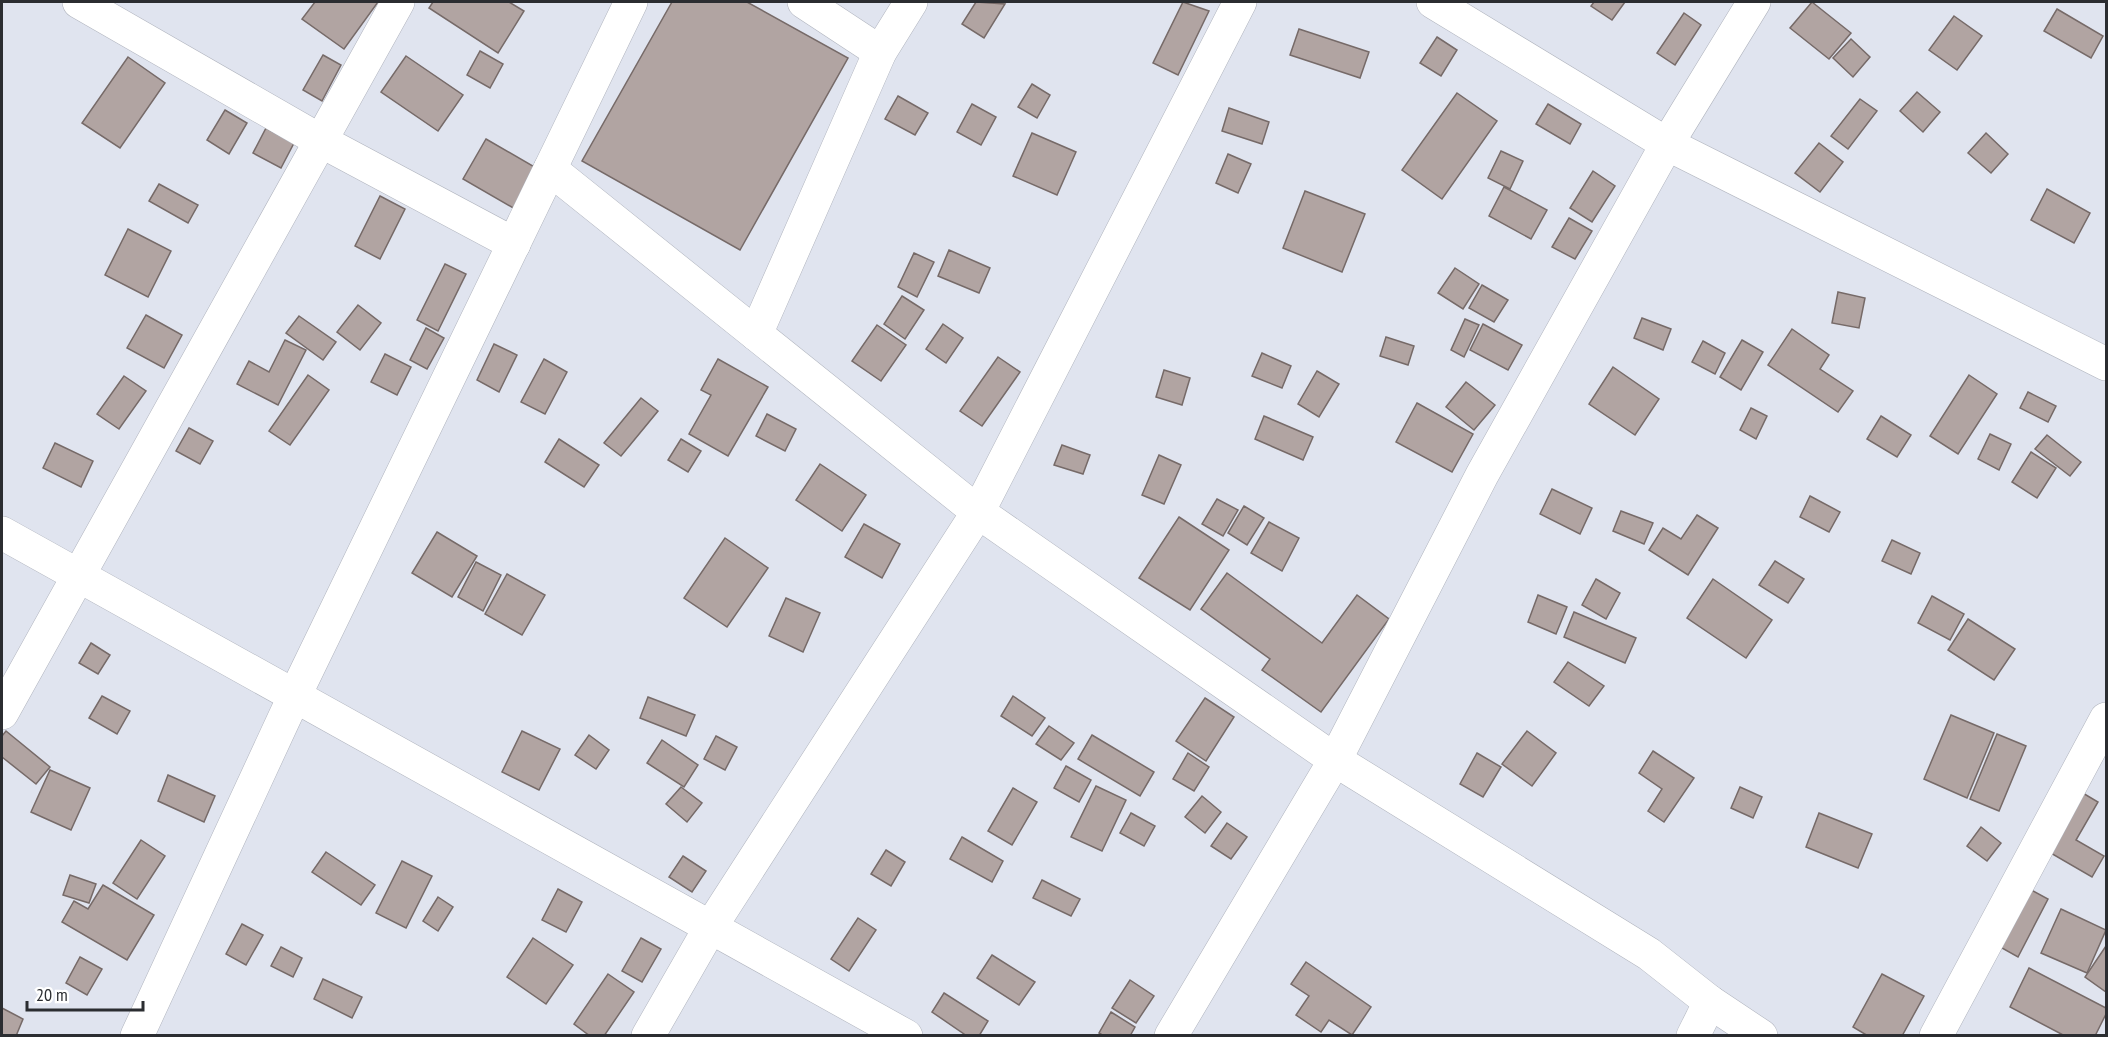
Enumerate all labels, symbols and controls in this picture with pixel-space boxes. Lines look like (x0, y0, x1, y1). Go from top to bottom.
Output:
scale bar (27, 974, 142, 1012)
text: 20 m (36, 983, 68, 1006)

